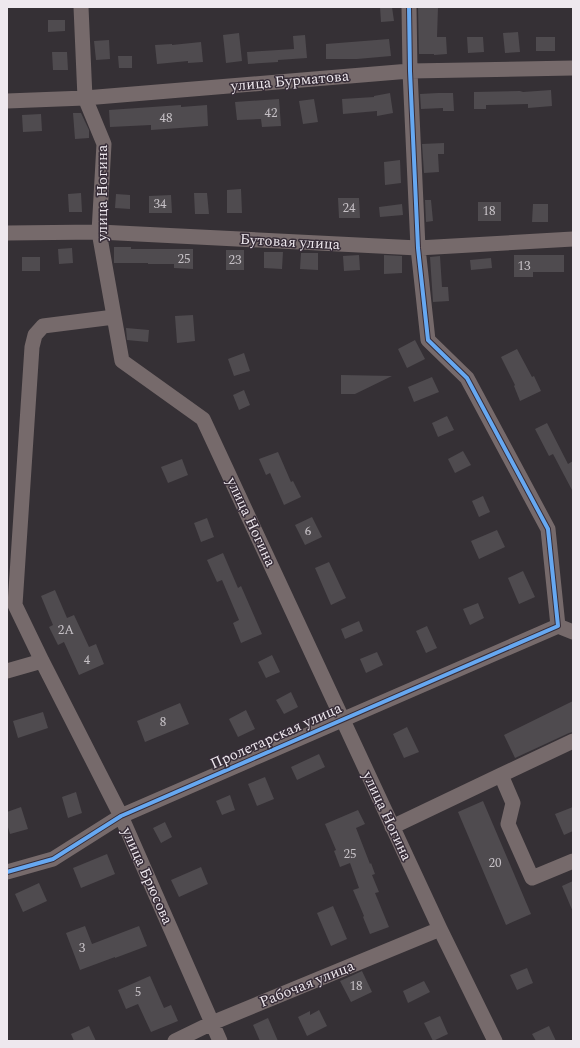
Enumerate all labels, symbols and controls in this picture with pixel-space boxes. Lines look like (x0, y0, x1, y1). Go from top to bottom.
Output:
street label: улица Бурматова (229, 64, 351, 98)
house number: 42 (265, 103, 278, 123)
house number: 48 (160, 108, 173, 128)
street label: улица Ногина (91, 144, 114, 242)
house number: 34 (154, 194, 167, 214)
house number: 24 (343, 198, 356, 218)
house number: 18 (483, 201, 496, 221)
street label: Бутовая улица (239, 228, 341, 256)
house number: 25 (178, 249, 191, 269)
house number: 23 (229, 250, 242, 270)
house number: 13 (518, 256, 531, 276)
street label: улица Ногина (220, 473, 282, 571)
house number: 6 (305, 521, 312, 541)
house number: 2А (58, 620, 74, 640)
house number: 4 (84, 650, 91, 670)
street label: Пролетарская улица (207, 696, 346, 775)
house number: 8 (160, 712, 166, 732)
street label: улица Ногина (356, 767, 418, 865)
street label: улица Брюсова (115, 823, 179, 929)
house number: 25 (344, 844, 357, 864)
house number: 20 (489, 853, 502, 873)
house number: 3 (79, 938, 86, 958)
street label: Рабочая улица (256, 954, 359, 1013)
house number: 18 (350, 976, 363, 996)
house number: 5 (135, 982, 141, 1002)

